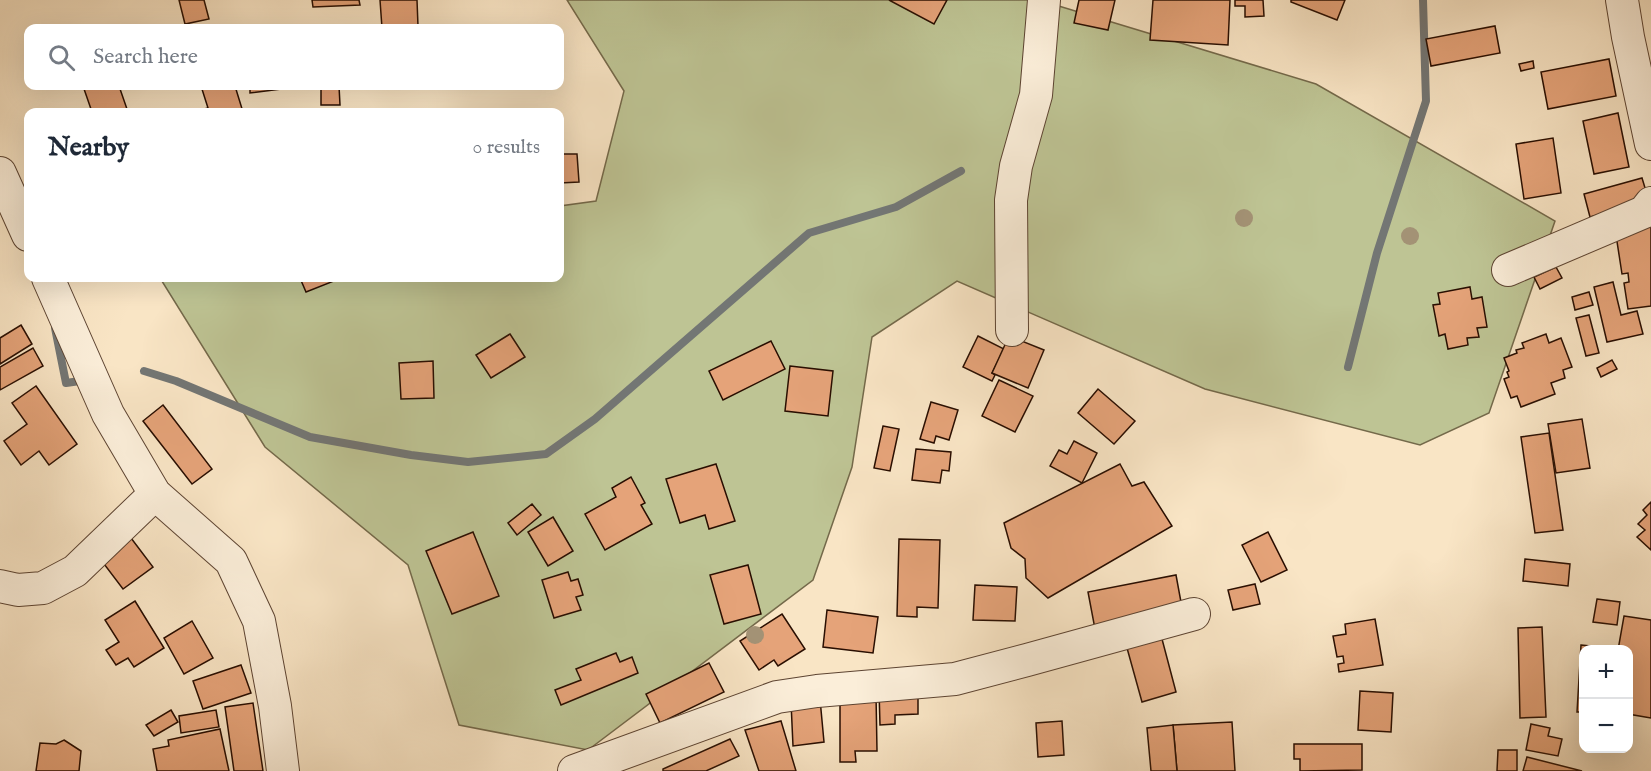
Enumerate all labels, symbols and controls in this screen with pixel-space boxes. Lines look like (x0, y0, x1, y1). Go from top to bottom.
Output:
search box (24, 24, 564, 90)
icon: search (45, 41, 78, 74)
text: Search here (93, 43, 198, 71)
text: Nearby (48, 131, 129, 164)
text: 0 results (473, 135, 540, 160)
map controls (1579, 645, 1633, 753)
button: + (1579, 645, 1633, 699)
button: − (1579, 699, 1633, 753)

